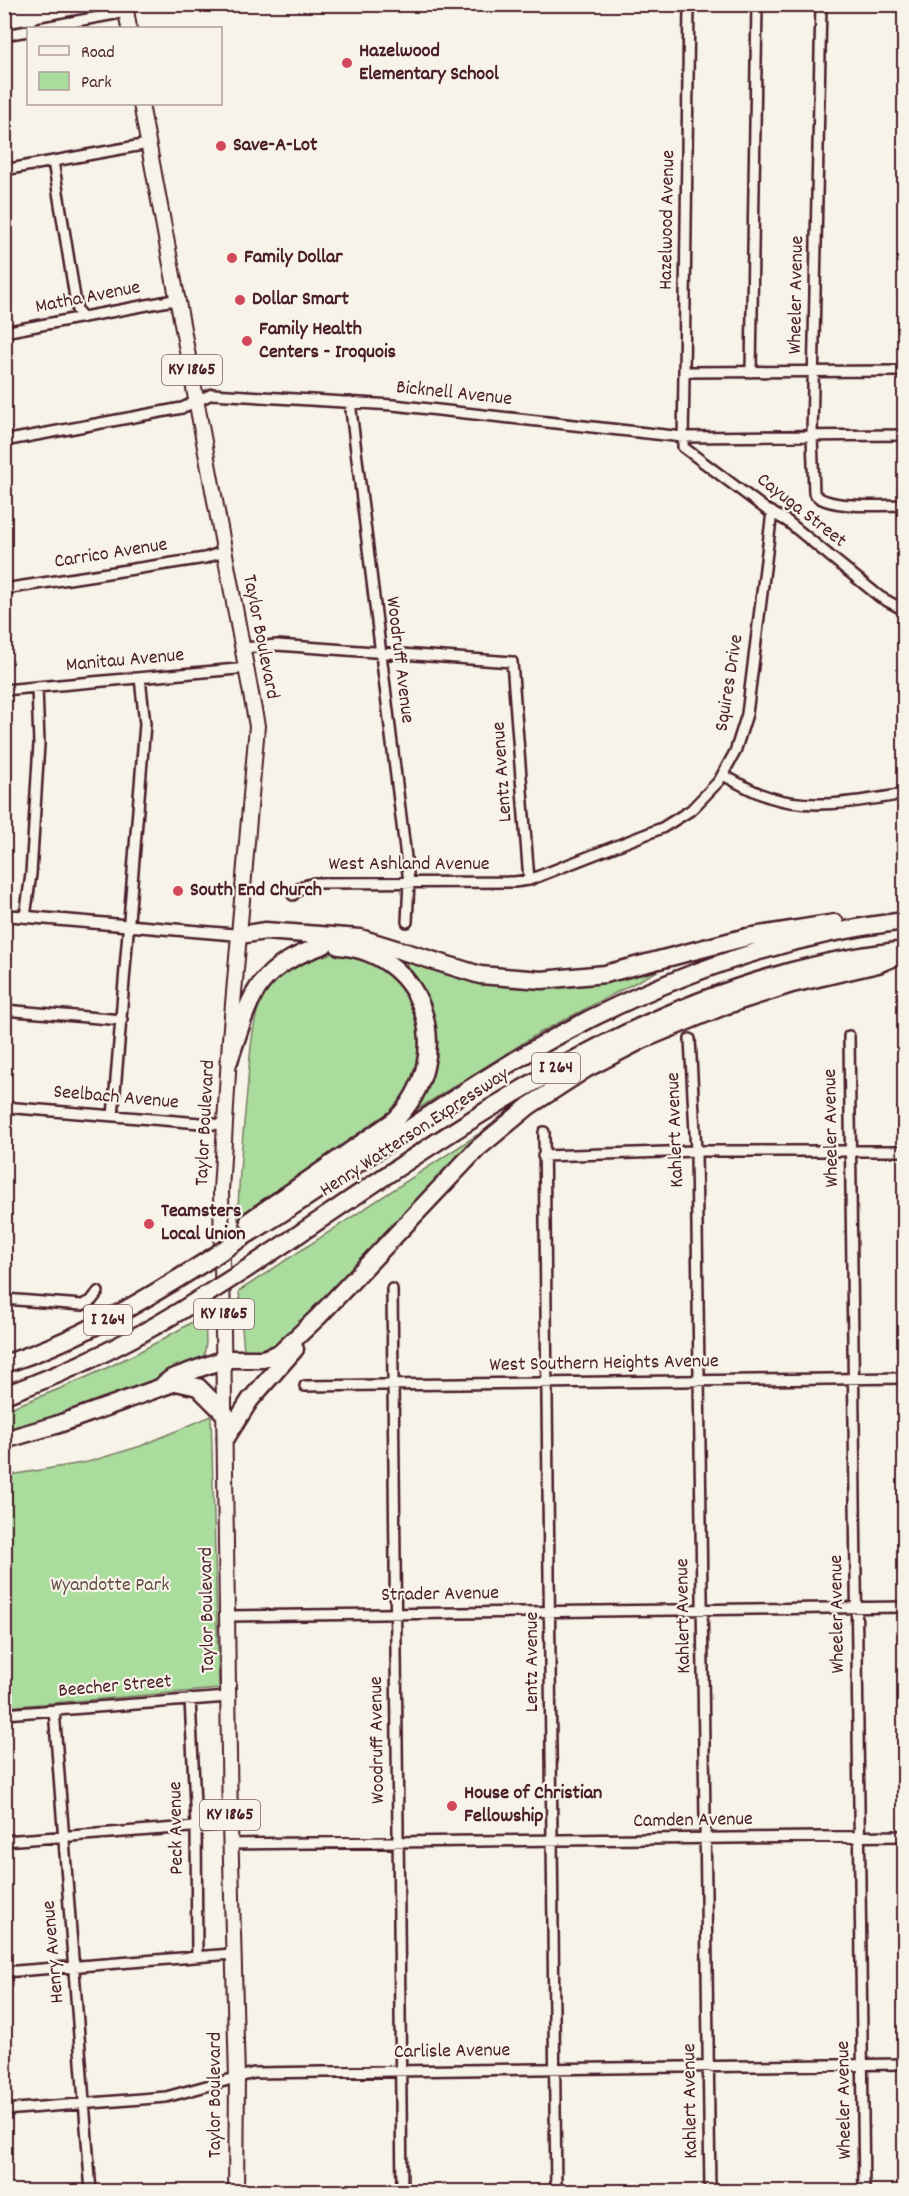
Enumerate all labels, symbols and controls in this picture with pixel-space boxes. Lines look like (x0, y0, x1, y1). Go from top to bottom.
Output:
legend (27, 27, 222, 105)
place label: Hazelwood Elementary School (359, 38, 499, 89)
text: Road (81, 41, 115, 66)
marker: Hazelwood Elementary School (340, 56, 354, 70)
text: Park (81, 71, 112, 96)
place label: Save-A-Lot (233, 132, 318, 160)
marker: Save-A-Lot (214, 139, 228, 153)
street label: Hazelwood Avenue (653, 149, 683, 290)
street label: Wheeler Avenue (782, 235, 812, 355)
place label: Family Dollar (244, 244, 343, 272)
marker: Family Dollar (225, 251, 239, 265)
street label: Matha Avenue (33, 274, 143, 322)
place label: Dollar Smart (252, 286, 349, 314)
marker: Dollar Smart (233, 293, 247, 307)
place label: Family Health Centers - Iroquois (259, 316, 396, 367)
marker: Family Health Centers - Iroquois (240, 334, 254, 348)
road number: KY 1865 (162, 355, 222, 385)
street label: Bicknell Avenue (395, 374, 513, 414)
street label: Cayuga Street (750, 467, 852, 555)
street label: Carrico Avenue (53, 531, 170, 577)
street label: Taylor Boulevard (234, 572, 286, 702)
street label: Woodruff Avenue (377, 595, 421, 725)
street label: Squires Drive (709, 632, 752, 733)
street label: Manitau Avenue (65, 642, 186, 680)
street label: Lentz Avenue (486, 721, 520, 823)
street label: West Ashland Avenue (328, 851, 490, 879)
place label: South End Church (190, 877, 322, 905)
marker: South End Church (171, 884, 185, 898)
road number: I 264 (532, 1053, 580, 1083)
street label: Taylor Boulevard (189, 1059, 223, 1187)
street label: Henry Watterson Expressway (315, 1061, 516, 1205)
street label: Wheeler Avenue (817, 1068, 847, 1188)
street label: Kahlert Avenue (660, 1072, 692, 1188)
street label: Seelbach Avenue (52, 1079, 180, 1117)
place label: Teamsters Local Union (161, 1198, 246, 1249)
marker: Teamsters Local Union (142, 1217, 156, 1231)
road number: KY 1865 (194, 1299, 254, 1329)
road number: I 264 (84, 1305, 132, 1335)
street label: West Southern Heights Avenue (489, 1348, 719, 1380)
street label: Taylor Boulevard (193, 1547, 223, 1673)
street label: Wheeler Avenue (823, 1554, 853, 1674)
street label: Kahlert Avenue (669, 1558, 699, 1674)
park label: Wyandotte Park (51, 1572, 169, 1600)
street label: Strader Avenue (381, 1580, 499, 1610)
street label: Lentz Avenue (519, 1612, 547, 1712)
street label: Beecher Street (57, 1668, 173, 1706)
street label: Woodruff Avenue (363, 1676, 393, 1804)
place label: House of Christian Fellowship (464, 1780, 602, 1831)
street label: Peck Avenue (162, 1781, 192, 1875)
marker: House of Christian Fellowship (445, 1799, 459, 1813)
road number: KY 1865 (200, 1800, 260, 1830)
street label: Camden Avenue (633, 1806, 753, 1836)
street label: Henry Avenue (36, 1899, 72, 2005)
street label: Taylor Boulevard (202, 2032, 230, 2158)
street label: Carlisle Avenue (394, 2037, 511, 2067)
street label: Wheeler Avenue (830, 2040, 860, 2160)
street label: Kahlert Avenue (676, 2043, 706, 2159)

